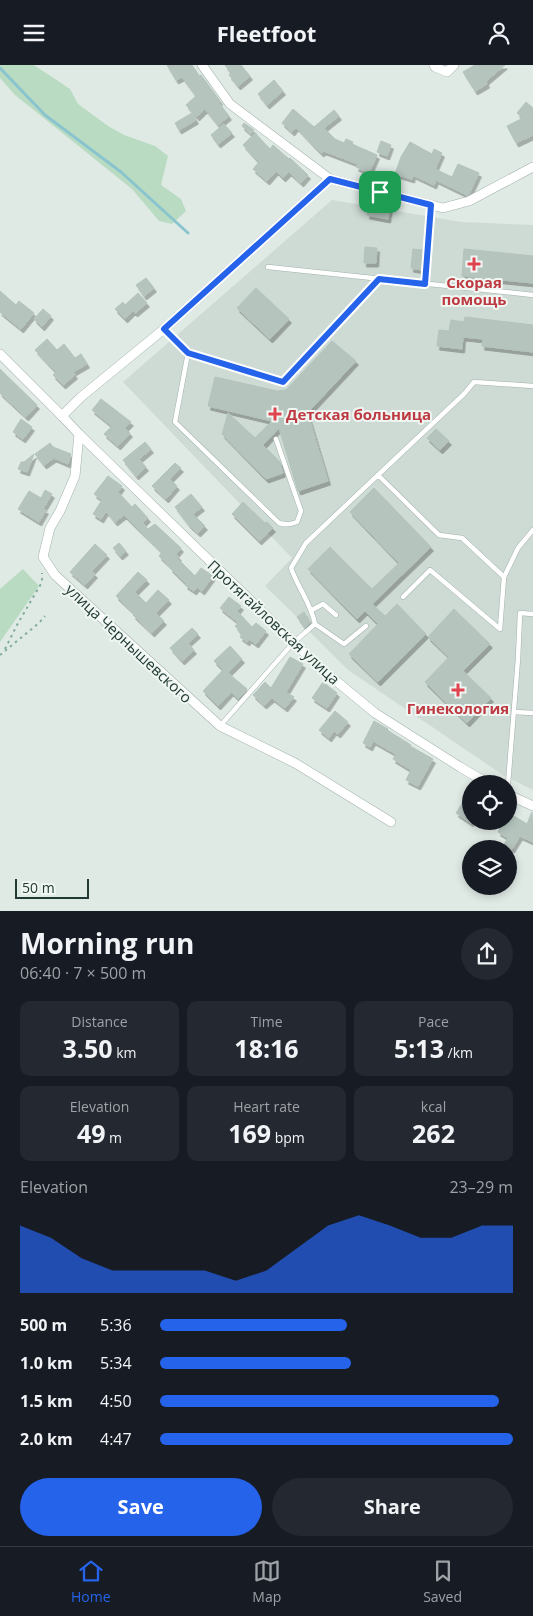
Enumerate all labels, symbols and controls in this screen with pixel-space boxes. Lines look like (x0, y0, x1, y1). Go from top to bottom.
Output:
text: Fleetfoot (217, 18, 316, 48)
icon: menu (20, 19, 48, 47)
icon: person (485, 19, 513, 47)
pin (359, 171, 401, 213)
icon: arrive (366, 178, 394, 206)
marker: Скорая помощь (467, 257, 481, 271)
place label: Скорая помощь (442, 272, 507, 309)
place label: Детская больница (286, 404, 431, 424)
marker: Детская больница (268, 407, 282, 421)
street label: Протягайловская улица (204, 555, 344, 689)
street label: улица Чернышевского (61, 579, 197, 707)
marker: Гинекология (451, 683, 465, 697)
place label: Гинекология (407, 698, 509, 718)
map controls (462, 775, 517, 895)
button: locate (462, 775, 517, 830)
button: layers (462, 840, 517, 895)
scale bar (15, 876, 89, 899)
text: 50 m (22, 878, 55, 897)
text: Morning run (20, 924, 194, 962)
button: share (461, 928, 513, 980)
text: 06:40 · 7 × 500 m (20, 962, 146, 984)
text: Distance (71, 1012, 128, 1031)
text: Time (250, 1012, 283, 1031)
text: Pace (418, 1012, 449, 1031)
text: 3.50 (63, 1031, 113, 1065)
text: 18:16 (234, 1031, 299, 1065)
text: 5:13 (394, 1031, 444, 1065)
text: km (113, 1043, 136, 1062)
text: /km (444, 1043, 473, 1062)
text: Elevation (70, 1097, 129, 1116)
text: Heart rate (233, 1097, 300, 1116)
text: kcal (421, 1097, 446, 1116)
text: 49 (77, 1116, 105, 1150)
text: 169 (228, 1116, 271, 1150)
text: 262 (412, 1116, 455, 1150)
text: m (105, 1128, 122, 1147)
text: bpm (271, 1128, 305, 1147)
text: Elevation (20, 1176, 88, 1198)
text: 23–29 m (449, 1176, 513, 1198)
text: 500 m (20, 1314, 67, 1336)
text: 5:36 (100, 1314, 132, 1336)
text: 1.0 km (20, 1352, 73, 1374)
text: 5:34 (100, 1352, 132, 1374)
text: 1.5 km (20, 1390, 73, 1412)
text: 4:50 (100, 1390, 132, 1412)
text: 2.0 km (20, 1428, 73, 1450)
text: 4:47 (100, 1428, 132, 1450)
button: Save (20, 1478, 262, 1536)
button: Share (272, 1478, 513, 1536)
tab: Home (71, 1557, 111, 1606)
tab: Map (252, 1557, 281, 1606)
tab: Saved (423, 1557, 462, 1606)

